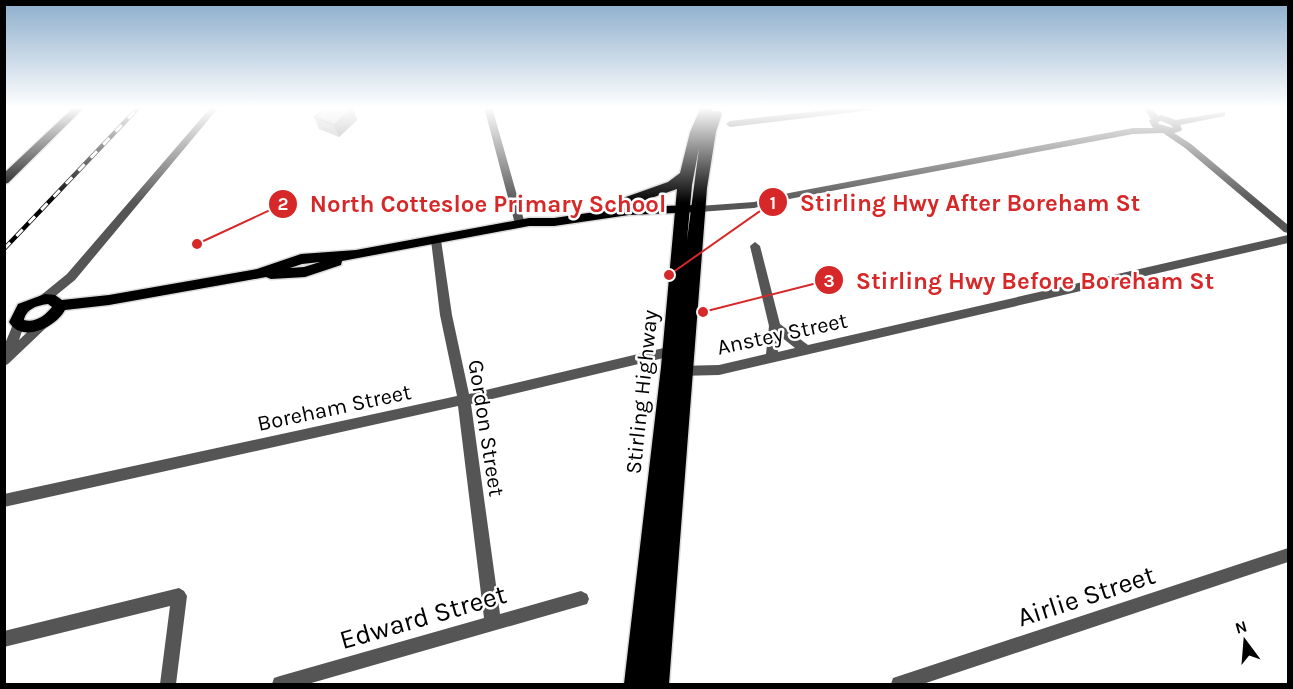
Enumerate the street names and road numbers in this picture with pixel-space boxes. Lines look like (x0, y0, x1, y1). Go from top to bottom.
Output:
street label: Anstey Street (715, 307, 850, 361)
street label: Stirling Highway (620, 309, 664, 475)
street label: Gordon Street (462, 358, 510, 498)
street label: Boreham Street (255, 379, 413, 437)
street label: Airlie Street (1013, 559, 1159, 633)
street label: Edward Street (336, 578, 510, 656)

